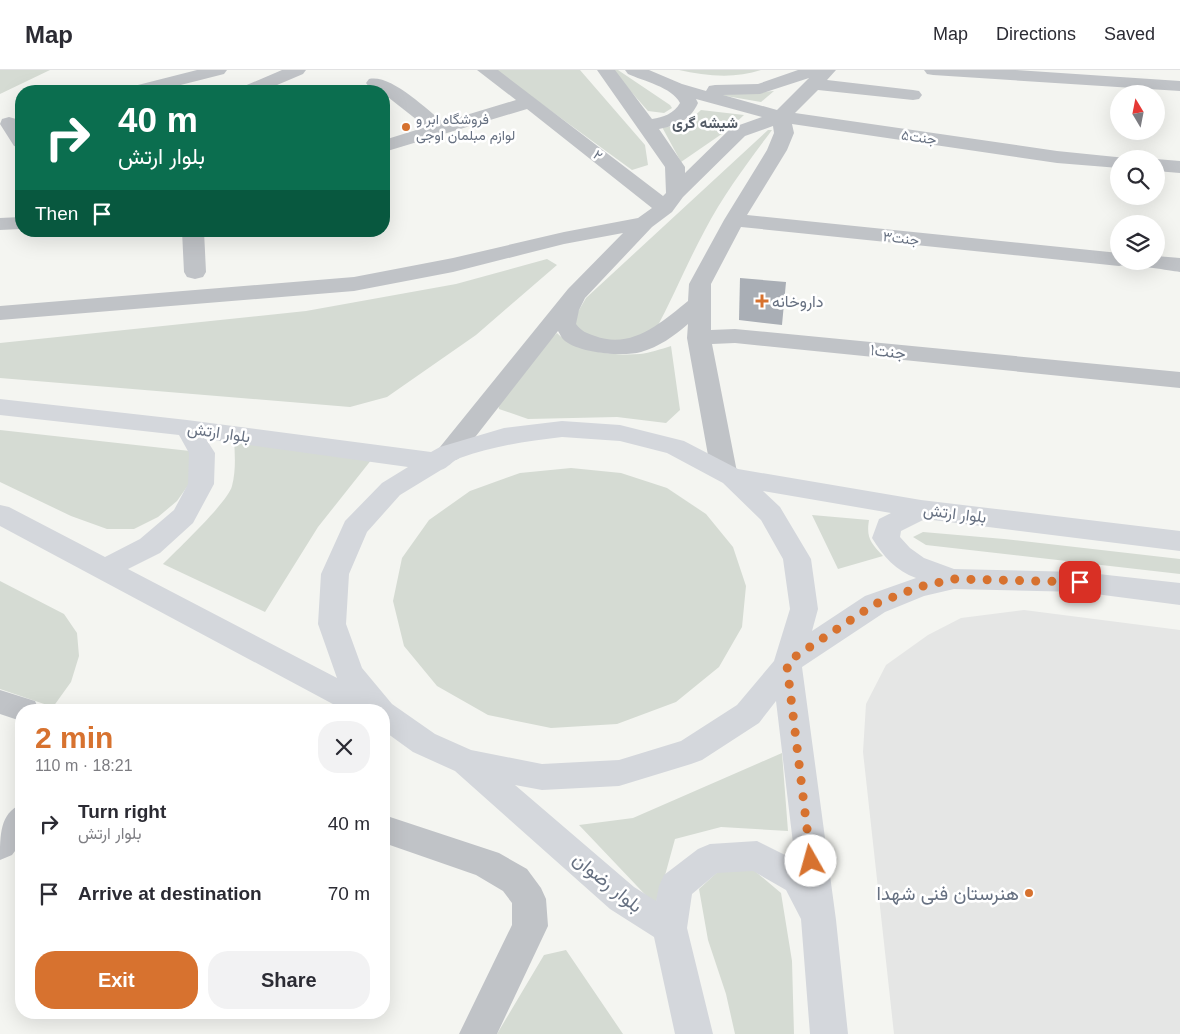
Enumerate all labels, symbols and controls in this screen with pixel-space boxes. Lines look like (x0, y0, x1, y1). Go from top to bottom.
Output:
text: Map (25, 21, 73, 48)
text: Map (933, 24, 968, 44)
text: Directions (996, 24, 1076, 44)
text: Saved (1104, 24, 1155, 44)
north arrow (1110, 85, 1165, 140)
map controls (1110, 85, 1165, 270)
text: 40 m (118, 100, 198, 139)
icon: right (35, 105, 100, 170)
place label: فروشگاه ابر و لوازم مبلمان اوجی (416, 111, 515, 144)
district label: شیشه گری (672, 114, 738, 132)
marker: فروشگاه ابر و لوازم مبلمان اوجی (400, 121, 412, 133)
street label: جنت۵ (900, 127, 938, 148)
text: بلوار ارتش (118, 144, 205, 169)
street label: ۲ (590, 146, 606, 164)
button: search (1110, 150, 1165, 205)
icon: arrive (88, 200, 116, 228)
text: Then (35, 203, 78, 224)
button: layers (1110, 215, 1165, 270)
street label: جنت۳ (882, 228, 920, 249)
place label: داروخانه (772, 293, 823, 312)
marker: داروخانه (756, 295, 768, 307)
street label: جنت۱ (869, 341, 907, 363)
street label: بلوار ارتش (186, 420, 251, 447)
street label: بلوار ارتش (922, 501, 987, 528)
pin (1059, 561, 1101, 603)
icon: arrive (1066, 568, 1094, 596)
text: 2 min (35, 721, 113, 754)
button: close (318, 721, 370, 773)
text: 110 m · 18:21 (35, 757, 133, 774)
text: Turn right (78, 801, 166, 822)
icon: right (35, 810, 63, 838)
text: 40 m (328, 813, 370, 834)
text: بلوار ارتش (78, 825, 141, 842)
position arrow (784, 834, 836, 886)
street label: بلوار رضوان (568, 848, 647, 917)
icon: arrive (35, 880, 63, 908)
text: Arrive at destination (78, 883, 262, 904)
text: 70 m (328, 883, 370, 904)
place label: هنرستان فنی شهدا (877, 883, 1019, 905)
marker: هنرستان فنی شهدا (1023, 887, 1035, 899)
button: Exit (35, 951, 198, 1009)
button: Share (208, 951, 370, 1009)

